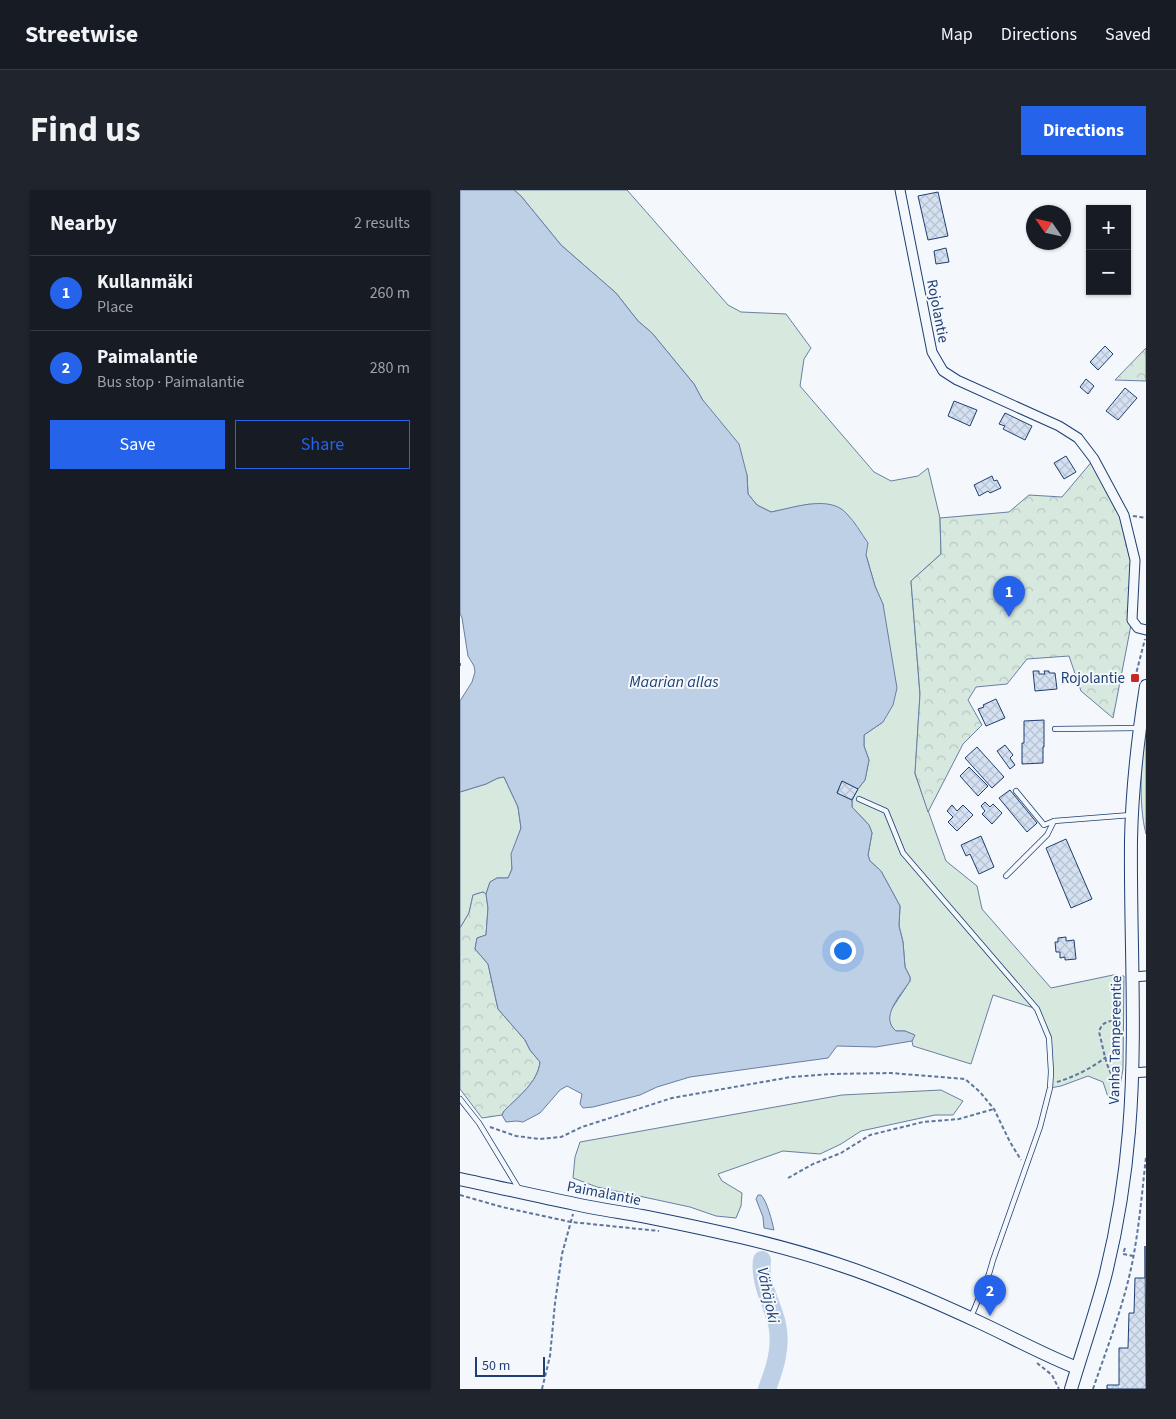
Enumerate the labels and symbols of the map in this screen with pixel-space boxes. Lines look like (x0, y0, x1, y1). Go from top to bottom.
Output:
north arrow (1026, 205, 1071, 250)
street label: Rojolantie (921, 278, 954, 345)
pin: 1 (993, 576, 1025, 617)
place label: Rojolantie (1061, 668, 1125, 689)
water label: Maarian allas (629, 671, 719, 693)
marker: Rojolantie (1129, 672, 1141, 684)
your location (830, 938, 856, 964)
street label: Vanha Tampereentie (1104, 975, 1127, 1105)
street label: Paimalantie (565, 1176, 643, 1211)
water label: Vähäjoki (751, 1265, 785, 1325)
pin: 2 (974, 1275, 1006, 1316)
scale bar (475, 1354, 545, 1377)

